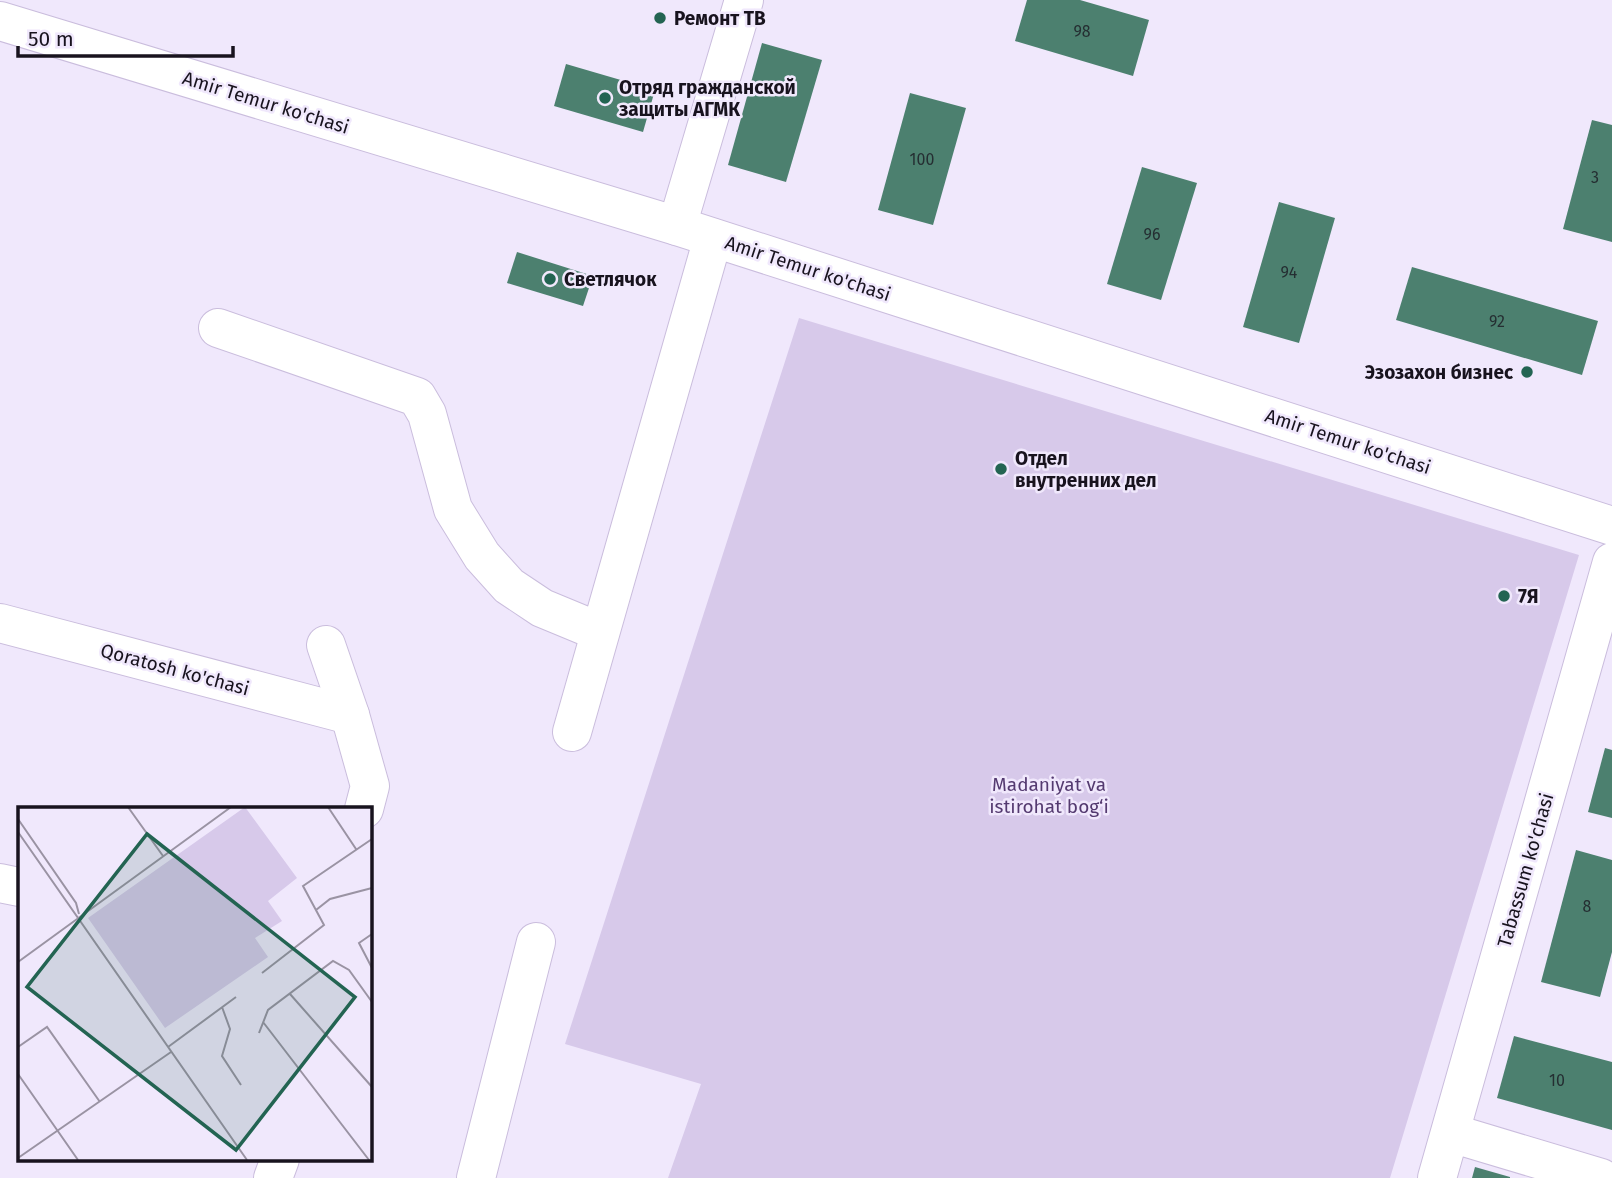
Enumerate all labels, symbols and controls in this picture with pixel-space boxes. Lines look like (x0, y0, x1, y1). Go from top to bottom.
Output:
place label: Ремонт ТВ (674, 7, 766, 30)
marker: Ремонт ТВ (652, 10, 668, 26)
scale bar (18, 14, 233, 58)
house number: 98 (1073, 22, 1091, 41)
text: 50 m (28, 26, 74, 52)
street label: Amir Temur ko'chasi (180, 66, 352, 139)
place label: Отряд гражданской защиты АГМК (619, 76, 796, 121)
marker: Отряд гражданской защиты АГМК (597, 90, 613, 106)
house number: 100 (910, 150, 934, 169)
house number: 3 (1591, 168, 1599, 187)
house number: 96 (1144, 225, 1160, 244)
street label: Amir Temur ko'chasi (722, 231, 894, 306)
house number: 94 (1281, 263, 1298, 282)
place label: Светлячок (564, 268, 657, 291)
marker: Светлячок (542, 271, 558, 287)
house number: 92 (1489, 312, 1505, 331)
place label: Эзозахон бизнес (1365, 361, 1513, 384)
marker: Эзозахон бизнес (1519, 364, 1535, 380)
street label: Amir Temur ko'chasi (1262, 404, 1434, 479)
place label: Отдел внутренних дел (1015, 447, 1157, 492)
marker: Отдел внутренних дел (993, 461, 1009, 477)
place label: 7Я (1518, 585, 1538, 608)
marker: 7Я (1496, 588, 1512, 604)
street label: Qoratosh ko'chasi (98, 639, 252, 700)
park label: Madaniyat va istirohat bog‘i (989, 773, 1109, 818)
street label: Tabassum ko'chasi (1492, 790, 1559, 950)
inset map (18, 807, 371, 1160)
house number: 8 (1583, 897, 1592, 916)
house number: 10 (1549, 1071, 1565, 1090)

